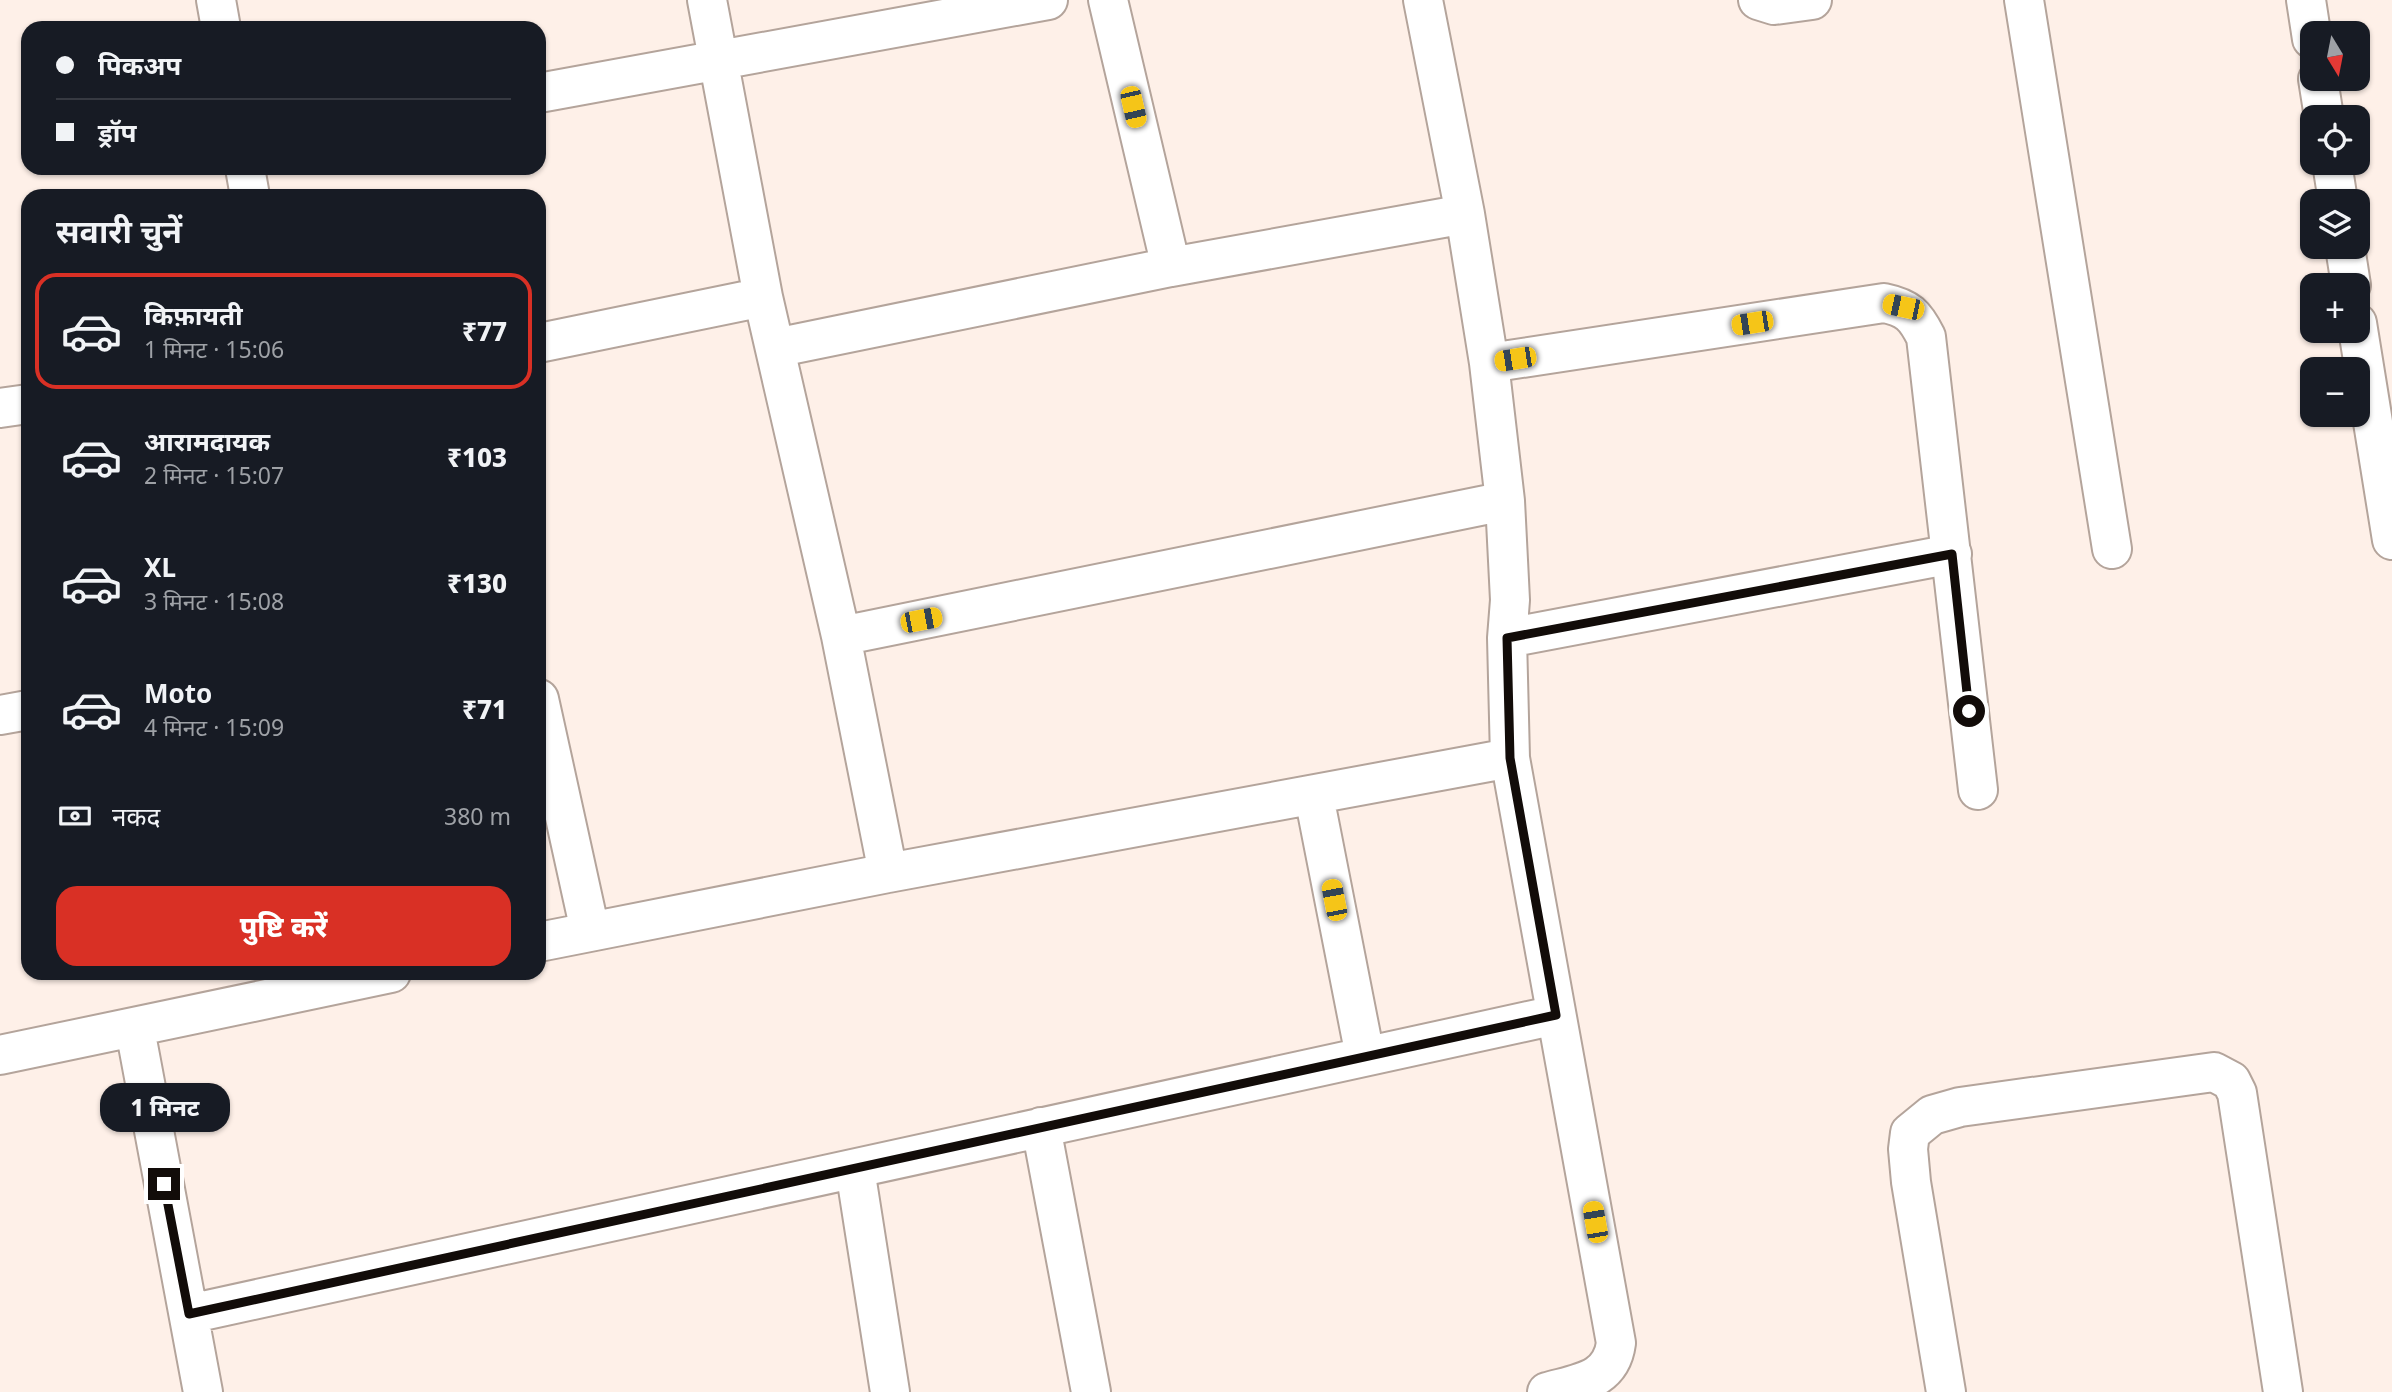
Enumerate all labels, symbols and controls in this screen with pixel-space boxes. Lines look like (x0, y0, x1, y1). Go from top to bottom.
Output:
north arrow (2300, 21, 2370, 91)
map controls (2300, 21, 2370, 427)
text: पिकअप (98, 47, 181, 83)
car (1119, 84, 1148, 130)
button: locate (2300, 105, 2370, 175)
text: ड्रॉप (98, 114, 136, 150)
button: layers (2300, 189, 2370, 259)
text: सवारी चुनें (56, 209, 182, 252)
button: + (2300, 273, 2370, 343)
car (1881, 292, 1926, 322)
text: किफ़ायती (144, 297, 243, 333)
icon: car (60, 300, 123, 363)
car (1730, 309, 1775, 337)
text: ₹77 (462, 313, 507, 349)
text: 1 मिनट · 15:06 (144, 333, 284, 365)
car (1493, 345, 1538, 373)
button: − (2300, 357, 2370, 427)
text: आरामदायक (144, 423, 270, 459)
icon: car (60, 426, 123, 489)
text: ₹103 (447, 439, 507, 475)
text: 2 मिनट · 15:07 (144, 459, 284, 491)
text: XL (144, 549, 176, 585)
icon: car (60, 552, 123, 615)
text: ₹130 (447, 565, 507, 601)
text: 3 मिनट · 15:08 (144, 585, 284, 617)
car (899, 606, 944, 634)
text: Moto (144, 675, 212, 711)
icon: car (60, 678, 123, 741)
text: ₹71 (462, 691, 507, 727)
route start (1953, 695, 1985, 727)
text: 4 मिनट · 15:09 (144, 711, 284, 743)
icon: cash (56, 797, 94, 835)
text: नकद (112, 798, 160, 834)
text: 380 m (444, 800, 511, 832)
car (1320, 877, 1349, 923)
button: पुष्टि करें (56, 886, 511, 966)
callout: 1 मिनट (99, 1082, 229, 1132)
text: 1 मिनट (131, 1091, 199, 1123)
route end (148, 1168, 180, 1200)
car (1582, 1199, 1609, 1245)

